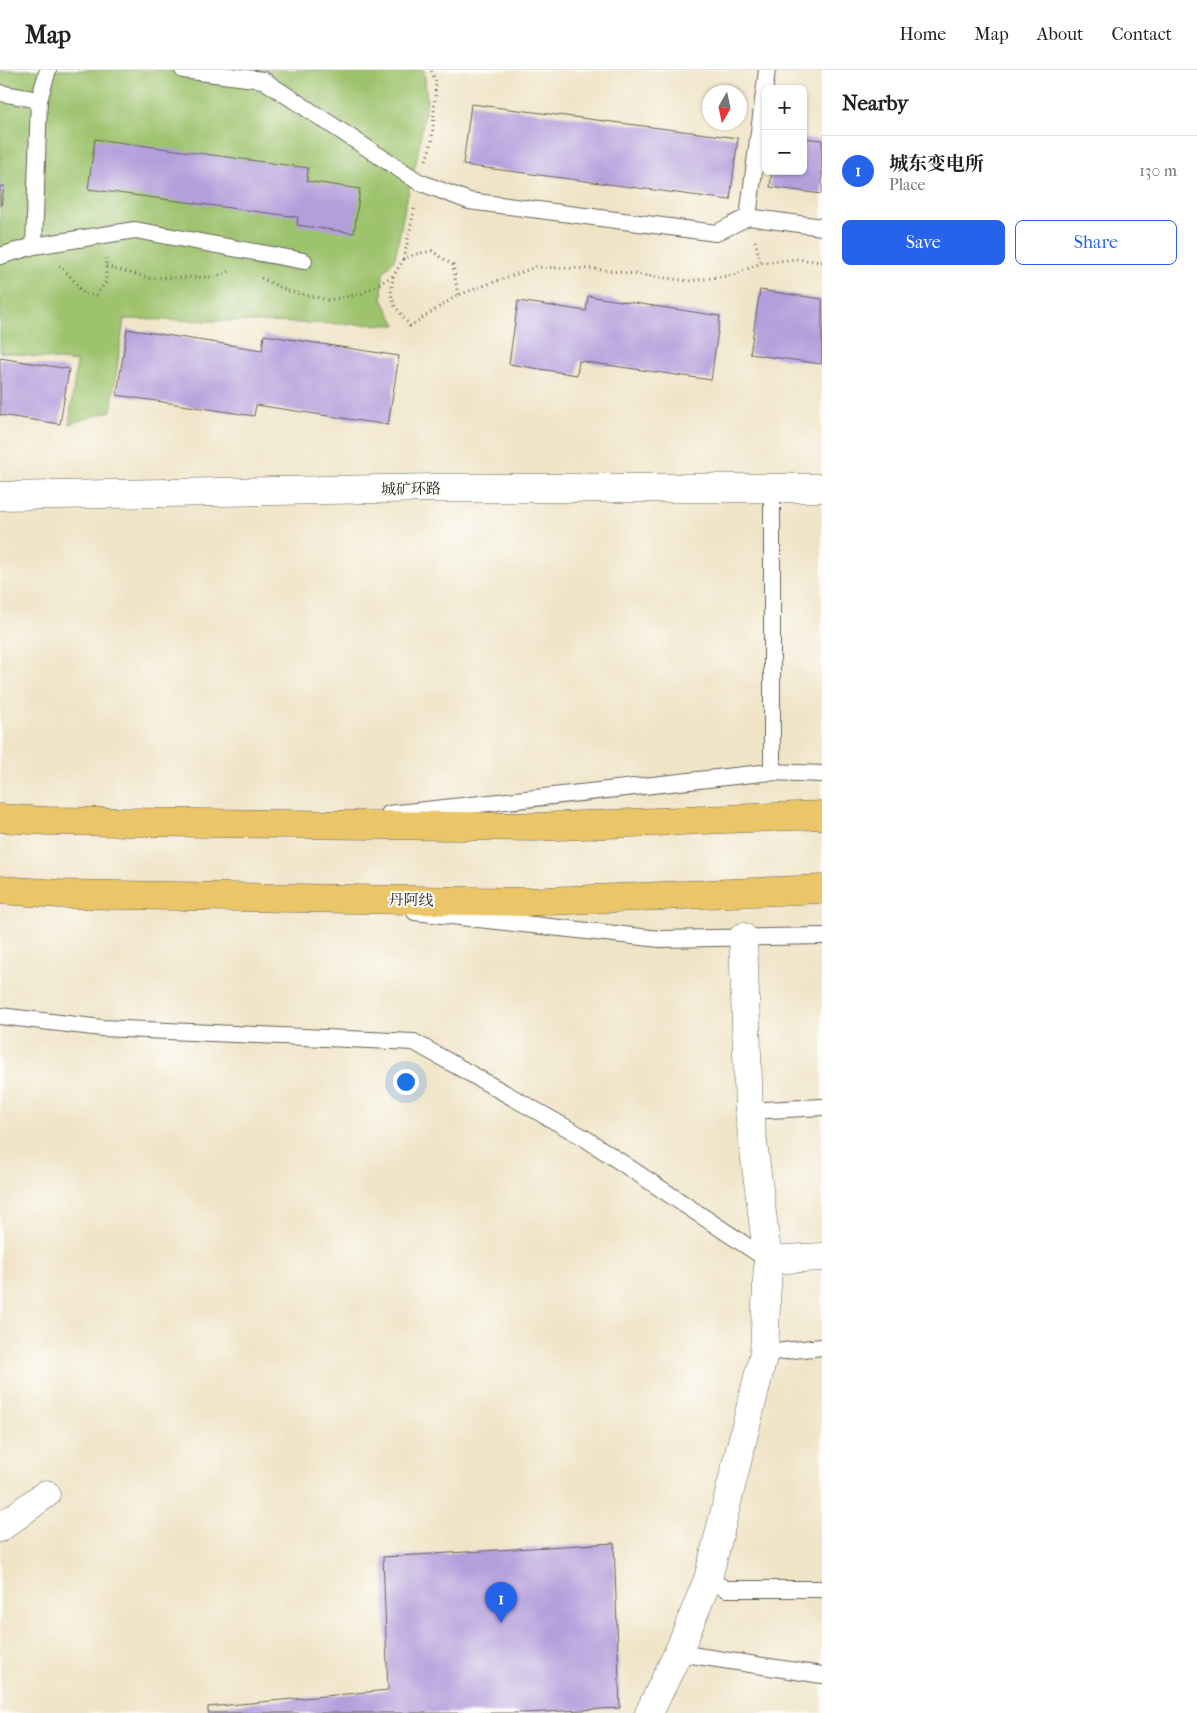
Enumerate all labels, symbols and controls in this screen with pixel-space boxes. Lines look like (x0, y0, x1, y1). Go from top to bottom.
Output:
text: Map (25, 21, 71, 49)
text: Home (899, 24, 946, 45)
text: Map (974, 24, 1009, 45)
text: About (1037, 24, 1083, 45)
text: Contact (1111, 24, 1172, 45)
north arrow (702, 85, 747, 130)
map controls (762, 85, 807, 175)
button: + (762, 85, 807, 130)
text: Nearby (842, 91, 908, 115)
button: − (762, 130, 807, 175)
text: 城东变电所 (889, 153, 984, 175)
text: 1 (855, 161, 861, 180)
text: 130 m (1139, 161, 1177, 180)
text: Place (889, 175, 925, 194)
button: Save (842, 220, 1005, 265)
button: Share (1015, 220, 1177, 265)
street label: 城矿环路 (381, 479, 441, 499)
street label: 丹阿线 (388, 891, 434, 909)
your location (393, 1069, 419, 1095)
pin: 1 (485, 1582, 517, 1623)

